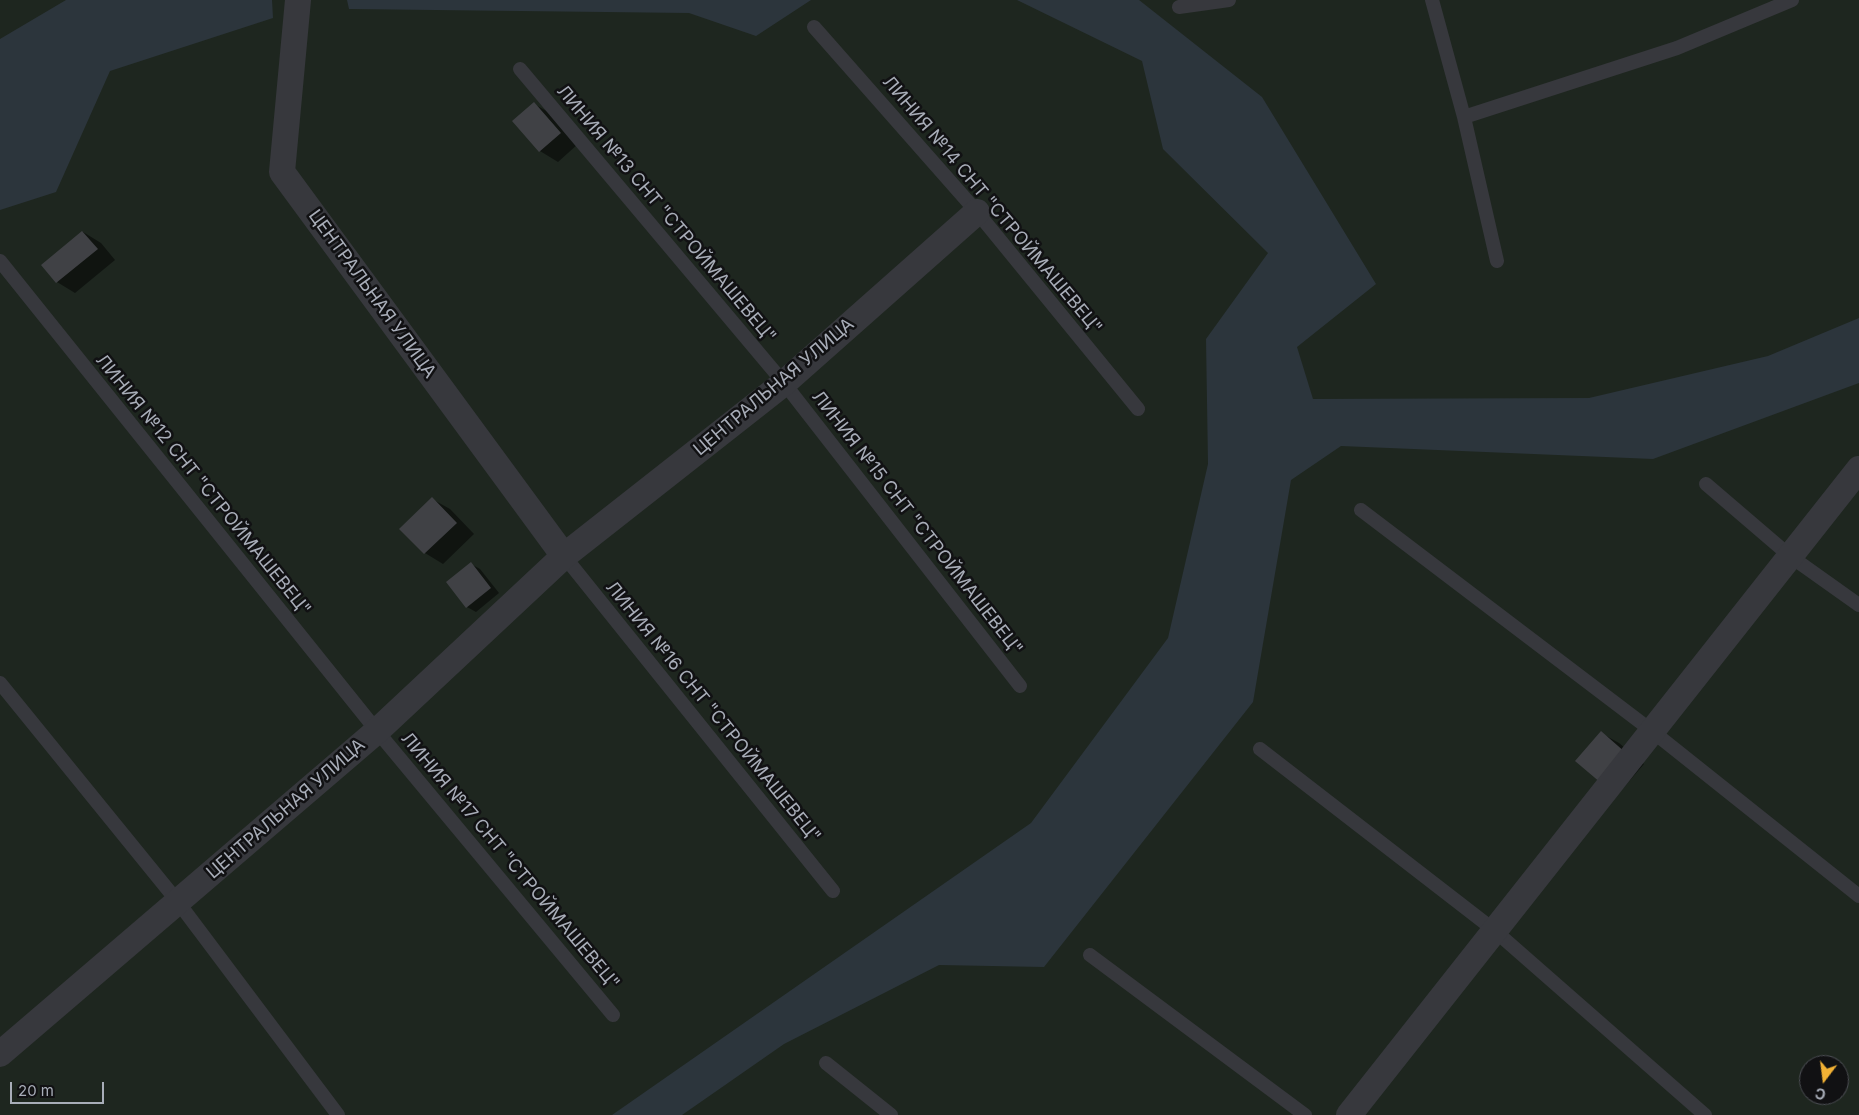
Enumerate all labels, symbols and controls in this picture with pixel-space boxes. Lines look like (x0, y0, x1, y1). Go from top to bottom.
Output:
street label: ЛИНИЯ №14 СНТ "СТРОЙМАШЕВЕЦ" (878, 72, 1106, 338)
street label: ЛИНИЯ №13 СНТ "СТРОЙМАШЕВЕЦ" (552, 81, 780, 347)
street label: ЦЕНТРАЛЬНАЯ УЛИЦА (304, 206, 440, 382)
street label: ЦЕНТРАЛЬНАЯ УЛИЦА (689, 314, 859, 460)
street label: ЛИНИЯ №12 СНТ "СТРОЙМАШЕВЕЦ" (91, 350, 315, 620)
street label: ЛИНИЯ №15 СНТ "СТРОЙМАШЕВЕЦ" (807, 387, 1027, 659)
street label: ЛИНИЯ №16 СНТ "СТРОЙМАШЕВЕЦ" (601, 577, 825, 847)
street label: ЛИНИЯ №17 СНТ "СТРОЙМАШЕВЕЦ" (396, 728, 624, 994)
street label: ЦЕНТРАЛЬНАЯ УЛИЦА (202, 734, 370, 884)
north arrow (1799, 1055, 1849, 1105)
scale bar (12, 1072, 106, 1104)
text: 20 m (18, 1081, 54, 1100)
text: С (1813, 1084, 1827, 1104)

